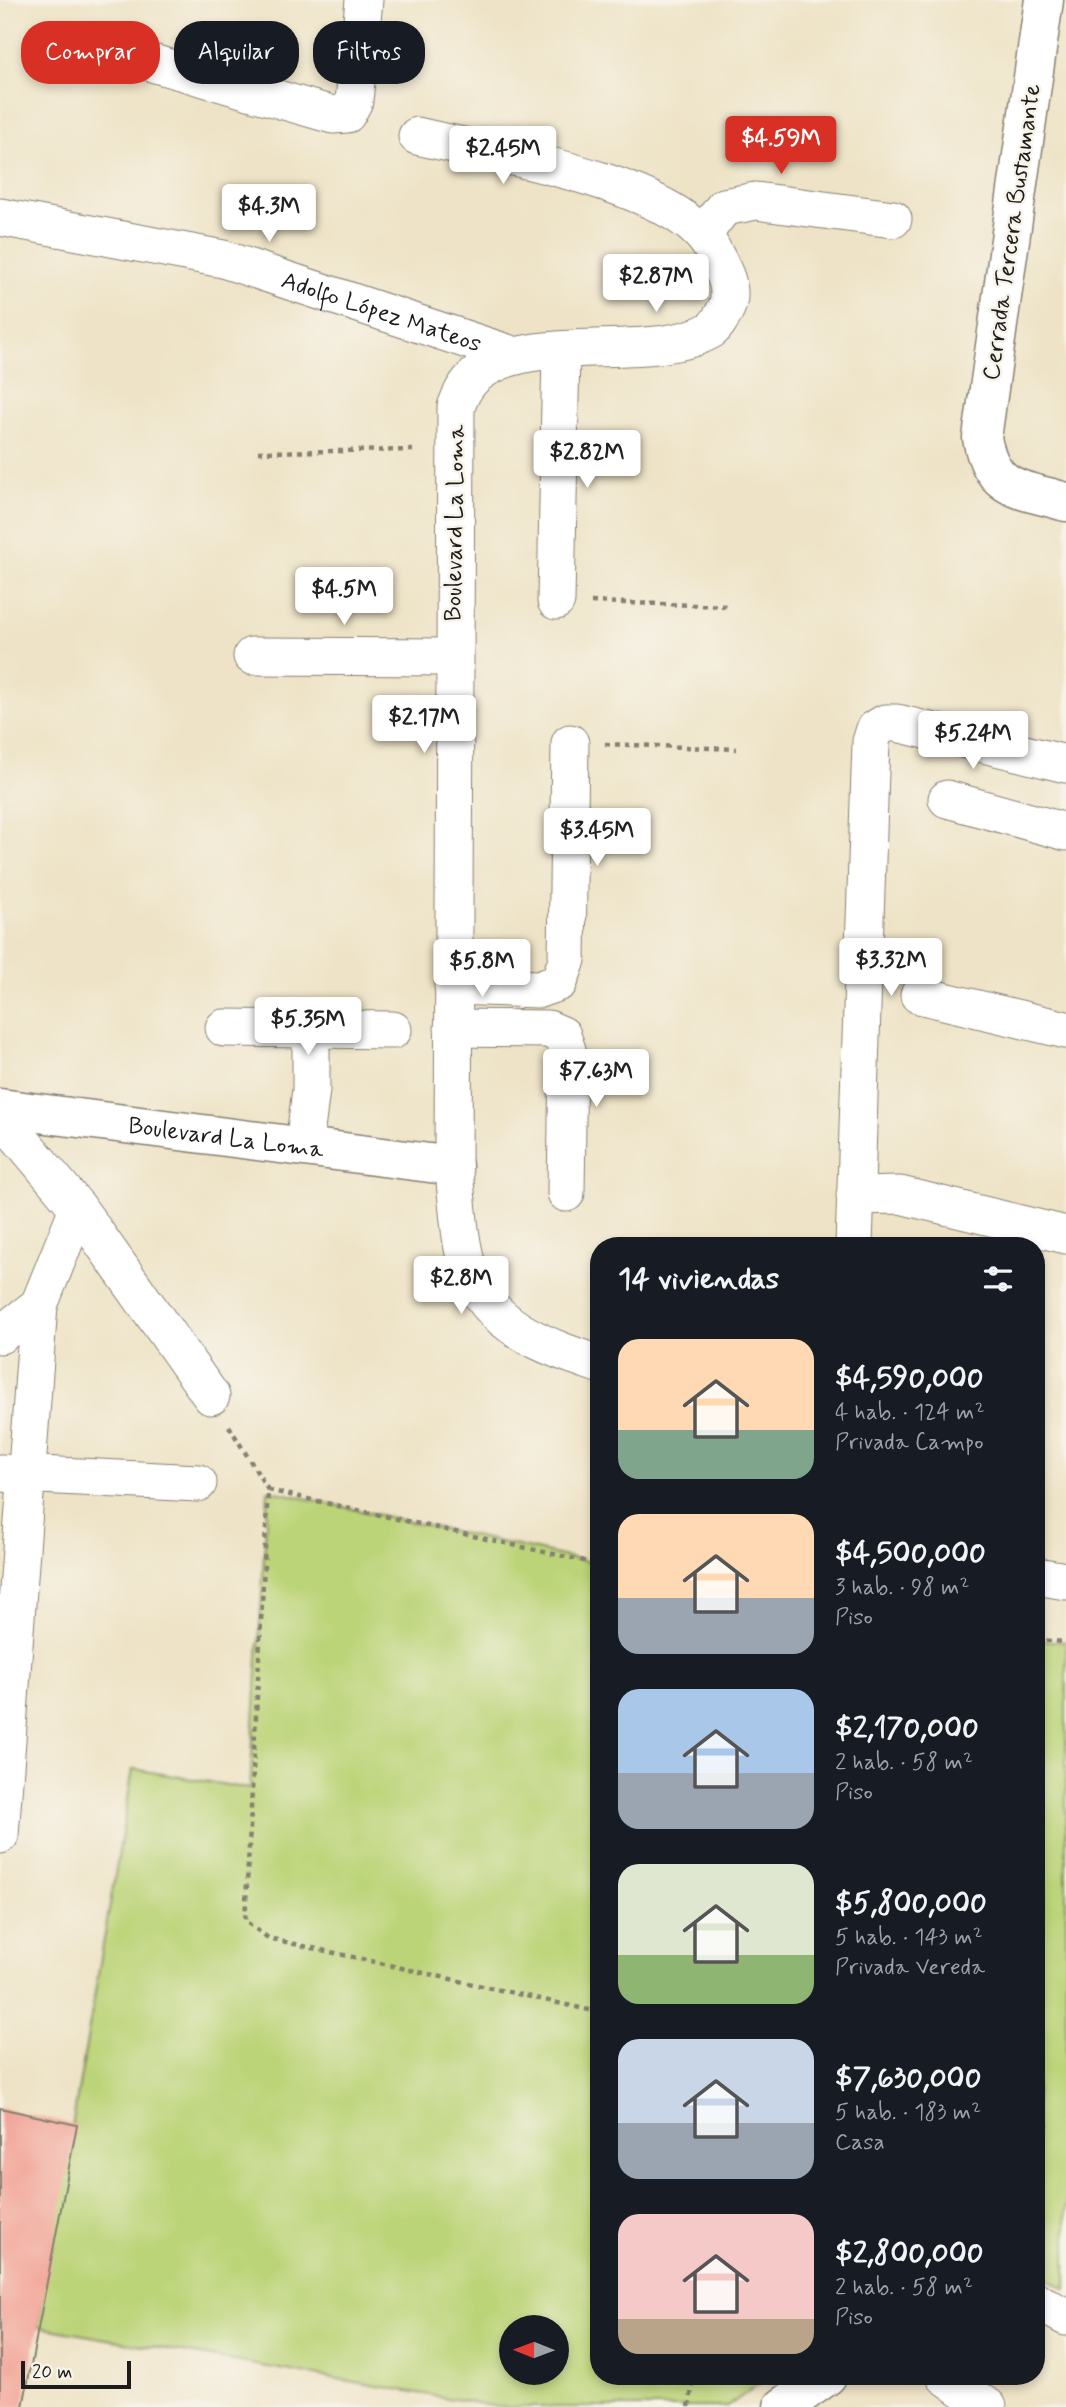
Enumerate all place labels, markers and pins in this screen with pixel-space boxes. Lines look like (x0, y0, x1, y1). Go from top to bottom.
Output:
pin: $4.59M (724, 116, 838, 176)
pin: $2.45M (446, 127, 560, 186)
pin: $4.3M (220, 184, 318, 244)
pin: $2.87M (599, 254, 713, 314)
pin: $2.82M (530, 430, 644, 490)
pin: $4.5M (295, 568, 393, 627)
pin: $2.17M (367, 696, 481, 755)
pin: $5.24M (916, 712, 1030, 771)
pin: $3.45M (540, 808, 654, 868)
pin: $3.32M (834, 939, 948, 998)
pin: $5.8M (433, 940, 531, 999)
pin: $5.35M (251, 998, 365, 1057)
pin: $7.63M (539, 1050, 653, 1109)
pin: $2.8M (412, 1256, 510, 1316)

